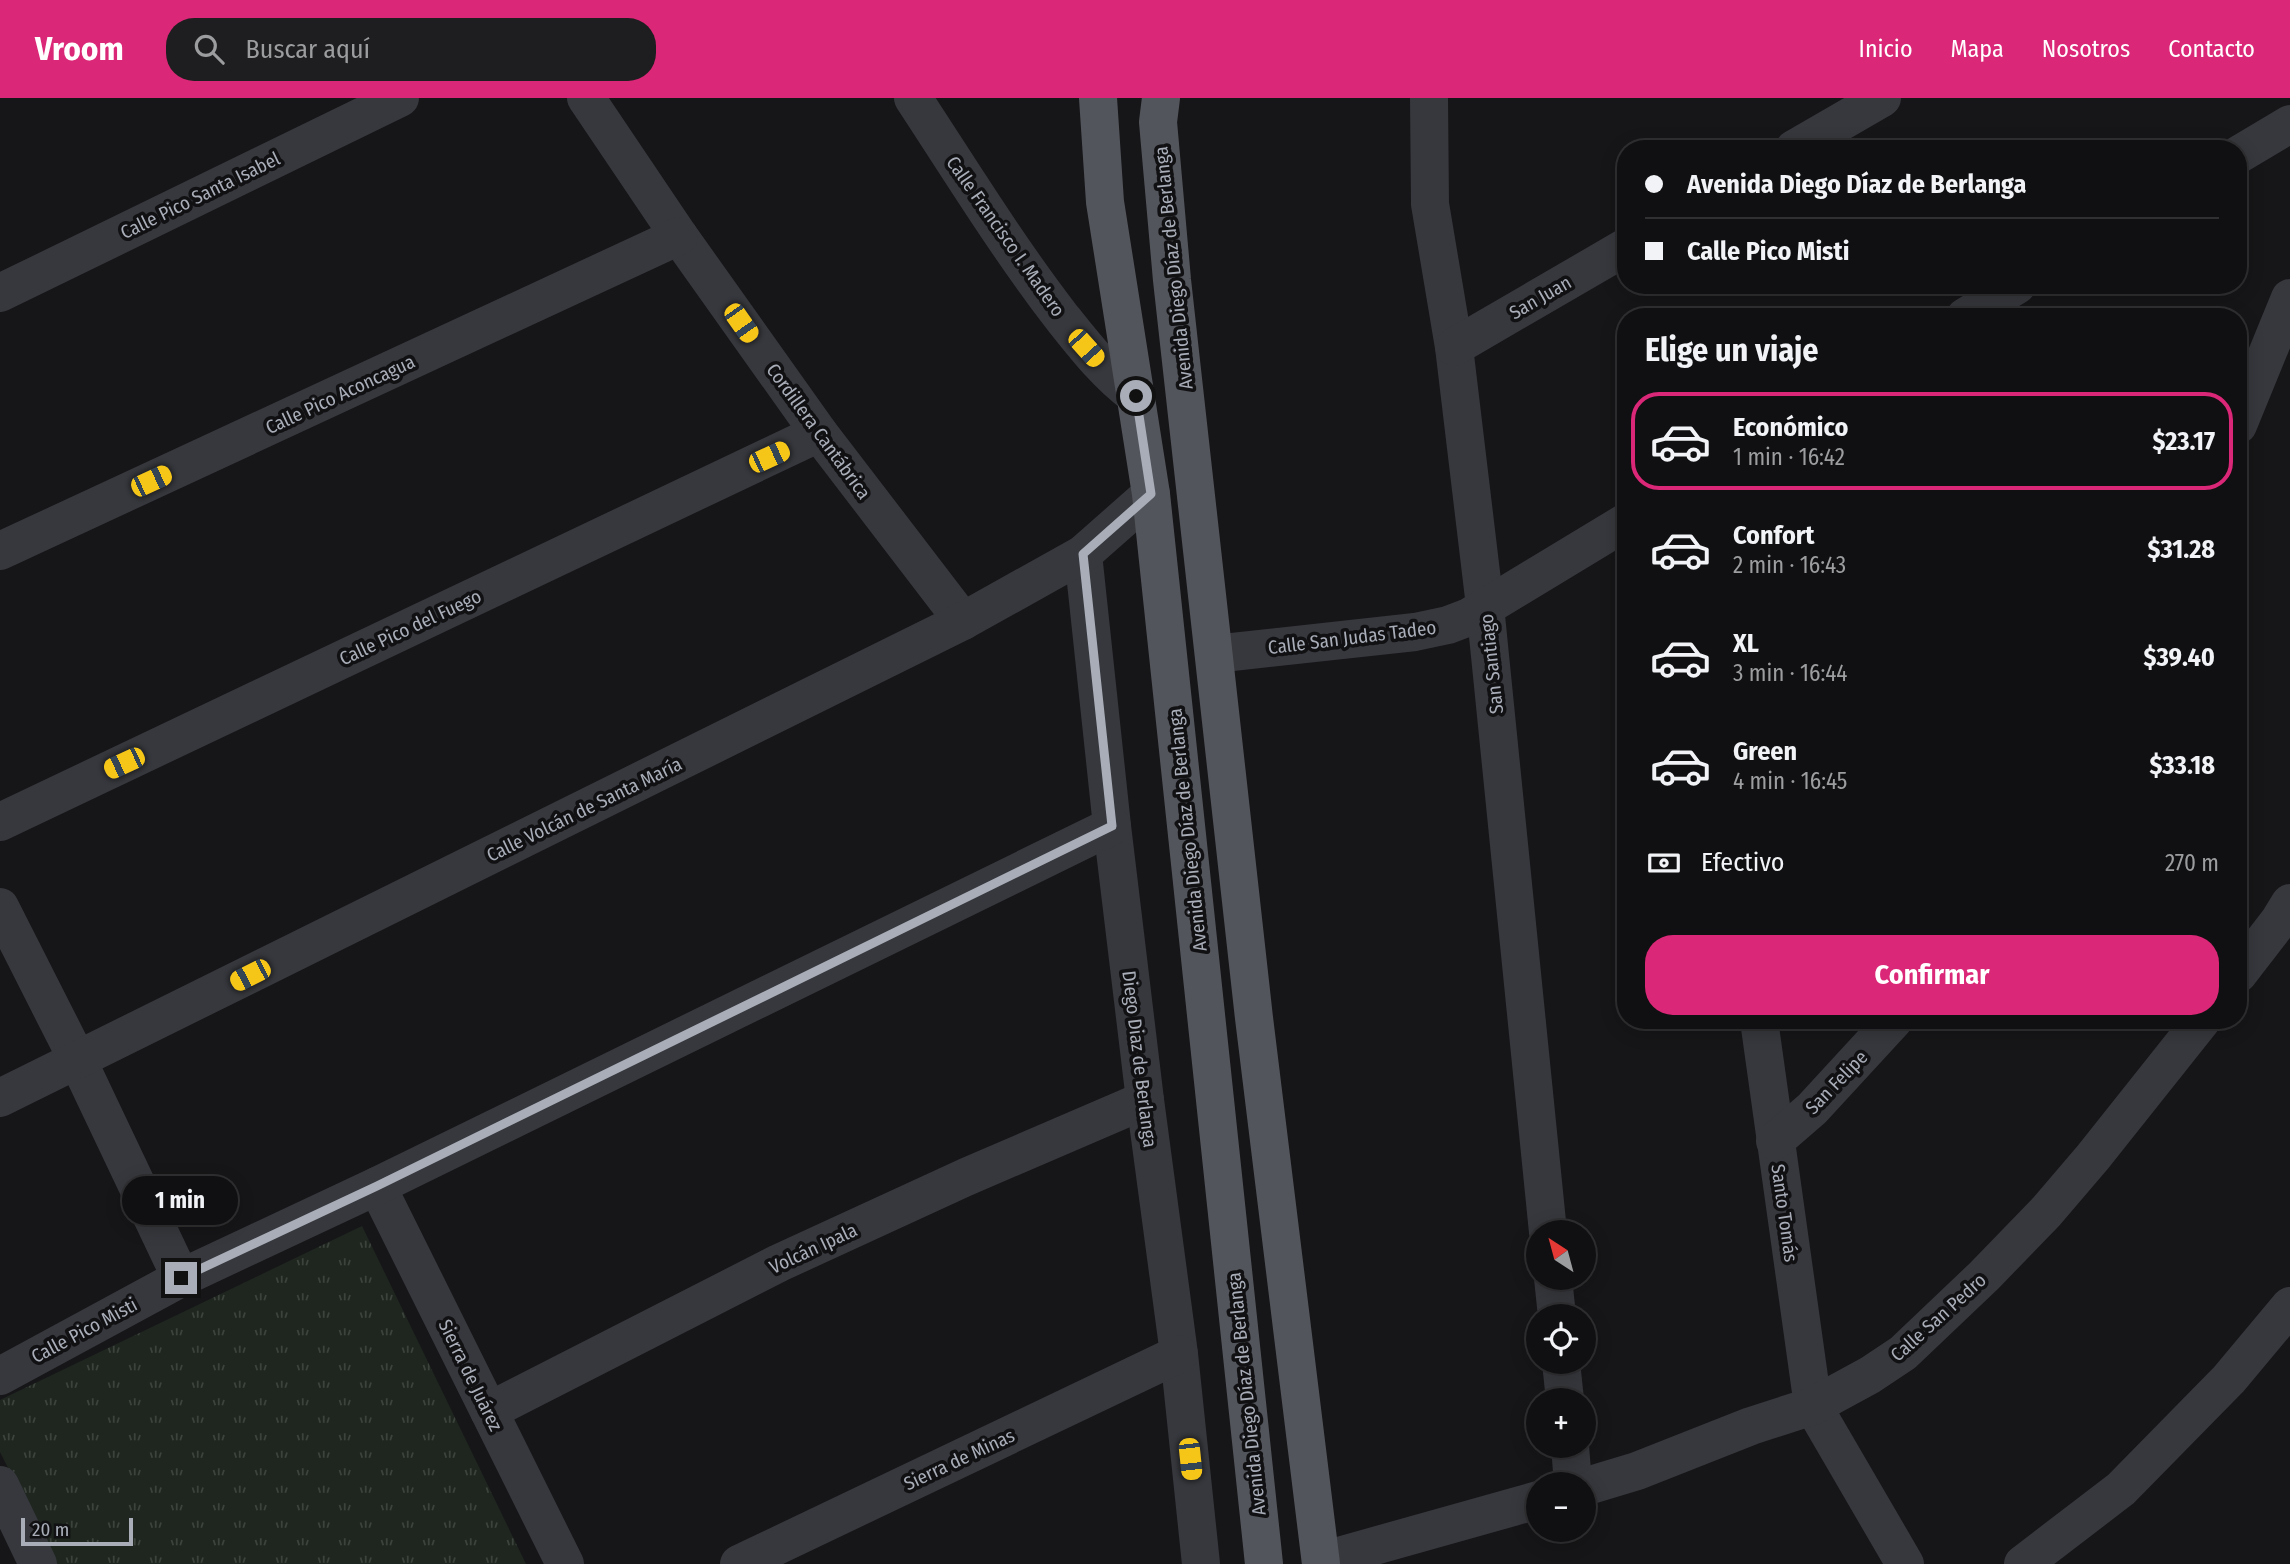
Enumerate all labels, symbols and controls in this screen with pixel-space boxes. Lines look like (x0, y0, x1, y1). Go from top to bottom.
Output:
search box (166, 18, 656, 81)
text: Vroom (35, 29, 124, 69)
icon: search (190, 30, 228, 68)
text: Buscar aquí (246, 34, 370, 65)
text: Inicio (1859, 35, 1913, 63)
text: Mapa (1951, 35, 2004, 63)
text: Nosotros (2042, 35, 2130, 63)
text: Contacto (2168, 35, 2255, 63)
street label: Avenida Diego Díaz de Berlanga (1149, 145, 1198, 391)
street label: Calle Pico Santa Isabel (117, 147, 284, 244)
street label: Calle Francisco I. Madero (942, 152, 1070, 321)
text: Avenida Diego Díaz de Berlanga (1687, 169, 2026, 200)
text: Calle Pico Misti (1687, 236, 1849, 267)
street label: San Juan (1505, 271, 1575, 324)
car (721, 300, 762, 346)
car (1065, 325, 1108, 371)
text: Elige un viaje (1645, 331, 1818, 369)
street label: Calle Pico Aconcagua (262, 350, 419, 439)
street label: Cordillera Cantábrica (762, 359, 876, 504)
route start (1120, 380, 1152, 412)
icon: car (1649, 410, 1712, 473)
text: Económico (1733, 412, 1848, 443)
text: $23.17 (2153, 426, 2215, 457)
car (746, 439, 793, 475)
text: 1 min · 16:42 (1733, 443, 1845, 471)
car (128, 463, 175, 499)
icon: car (1649, 518, 1712, 581)
text: Confort (1733, 520, 1814, 551)
text: $31.28 (2148, 534, 2215, 565)
text: 2 min · 16:43 (1733, 551, 1846, 579)
street label: Calle Pico del Fuego (336, 584, 485, 670)
street label: San Santiago (1475, 613, 1508, 715)
street label: Calle San Judas Tadeo (1267, 616, 1438, 659)
icon: car (1649, 626, 1712, 689)
text: XL (1733, 628, 1759, 659)
text: $39.40 (2144, 642, 2215, 673)
text: 3 min · 16:44 (1733, 659, 1847, 687)
street label: Avenida Diego Díaz de Berlanga (1163, 707, 1212, 953)
icon: car (1649, 734, 1712, 797)
text: Green (1733, 736, 1797, 767)
car (101, 745, 148, 781)
text: $33.18 (2149, 750, 2215, 781)
street label: Calle Volcán de Santa María (483, 752, 686, 867)
text: 4 min · 16:45 (1733, 767, 1847, 795)
icon: cash (1645, 844, 1683, 882)
text: Efectivo (1701, 847, 1785, 878)
text: 270 m (2165, 849, 2219, 877)
button: Confirmar (1645, 935, 2219, 1015)
car (227, 956, 274, 994)
street label: Diego Diaz de Berlanga (1117, 969, 1162, 1149)
street label: San Felipe (1800, 1046, 1872, 1119)
street label: Santo Tomás (1766, 1163, 1803, 1264)
callout: 1 min (123, 1176, 239, 1226)
text: 1 min (155, 1186, 205, 1214)
street label: Volcán Ipala (766, 1218, 861, 1279)
north arrow (1526, 1220, 1596, 1290)
map controls (1526, 1220, 1596, 1542)
route end (165, 1262, 197, 1294)
street label: Calle San Pedro (1886, 1268, 1991, 1366)
street label: Avenida Diego Díaz de Berlanga (1222, 1271, 1271, 1517)
street label: Calle Pico Misti (27, 1293, 141, 1368)
button: locate (1526, 1304, 1596, 1374)
street label: Sierra de Juárez (434, 1316, 508, 1435)
button: + (1526, 1388, 1596, 1458)
street label: Sierra de Minas (900, 1424, 1018, 1495)
car (1178, 1437, 1203, 1481)
button: − (1526, 1472, 1596, 1542)
scale bar (21, 1515, 133, 1547)
text: 20 m (32, 1518, 69, 1541)

